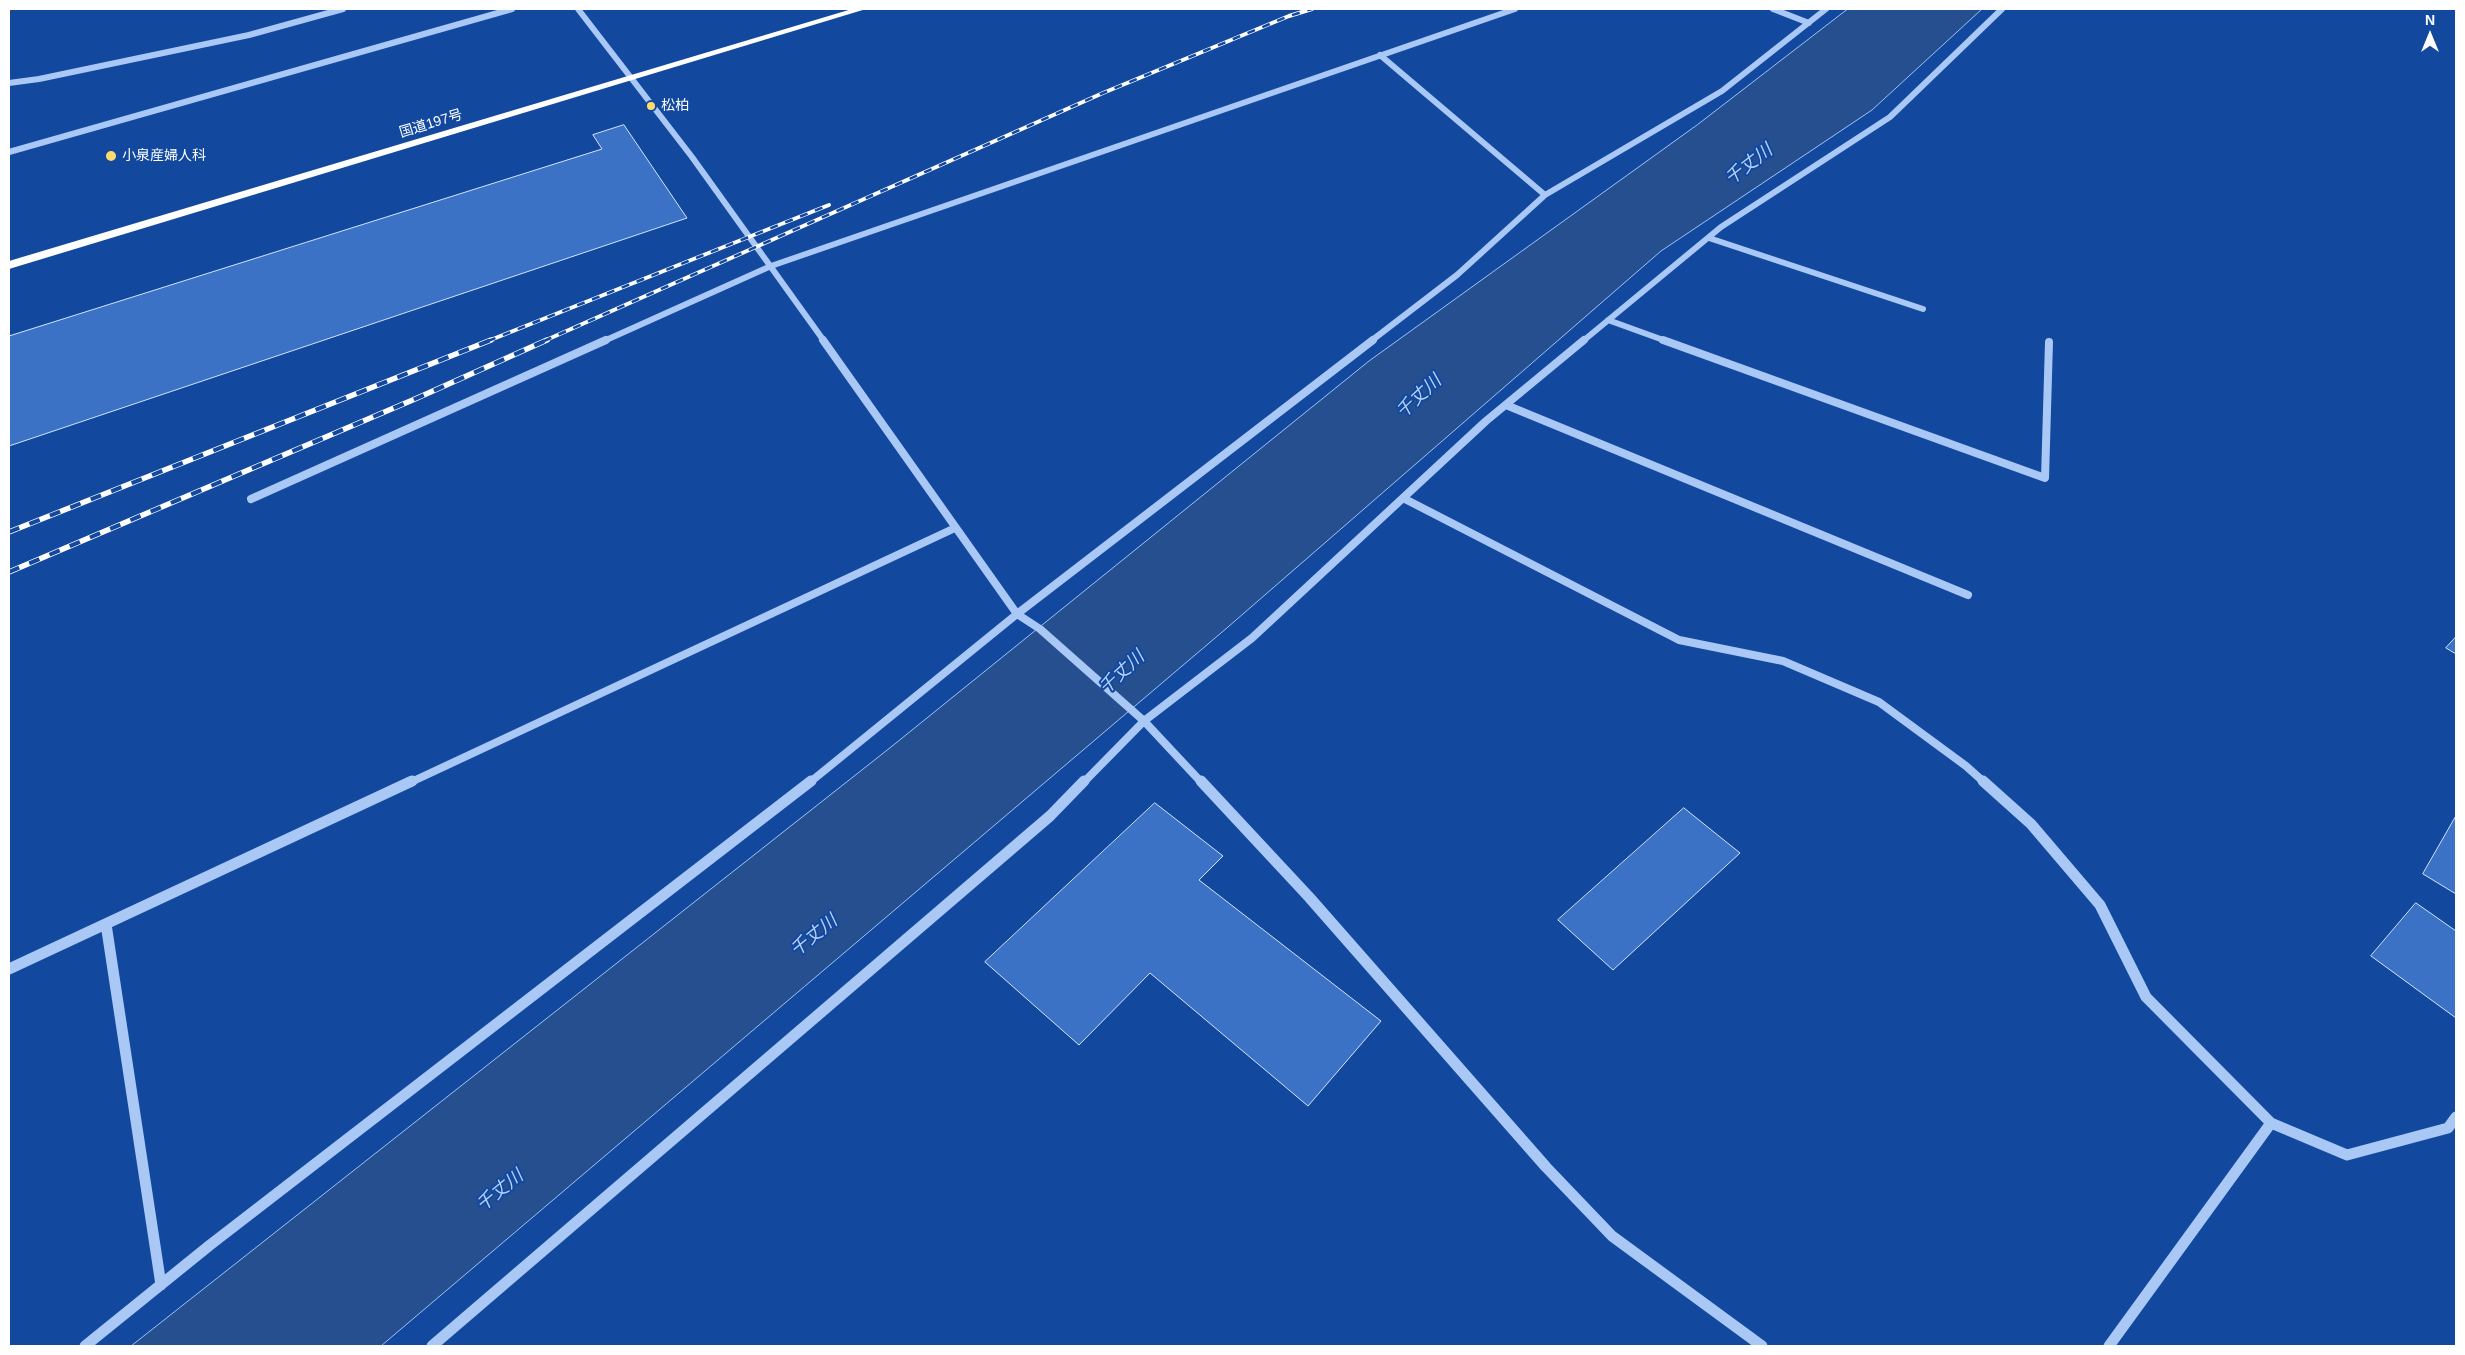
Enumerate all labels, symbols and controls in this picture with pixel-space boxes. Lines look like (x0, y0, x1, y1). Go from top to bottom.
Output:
north arrow (2405, 10, 2455, 60)
text: N (2425, 12, 2435, 28)
place label: 松柏 (661, 98, 689, 114)
marker: 松柏 (645, 100, 657, 112)
street label: 国道197号 (397, 106, 465, 142)
water label: 千丈川 (1721, 140, 1777, 190)
place label: 小泉産婦人科 (122, 148, 206, 164)
marker: 小泉産婦人科 (104, 149, 118, 163)
water label: 千丈川 (1392, 371, 1446, 423)
water label: 千丈川 (1095, 647, 1149, 699)
water label: 千丈川 (786, 911, 842, 961)
water label: 千丈川 (472, 1166, 528, 1216)

